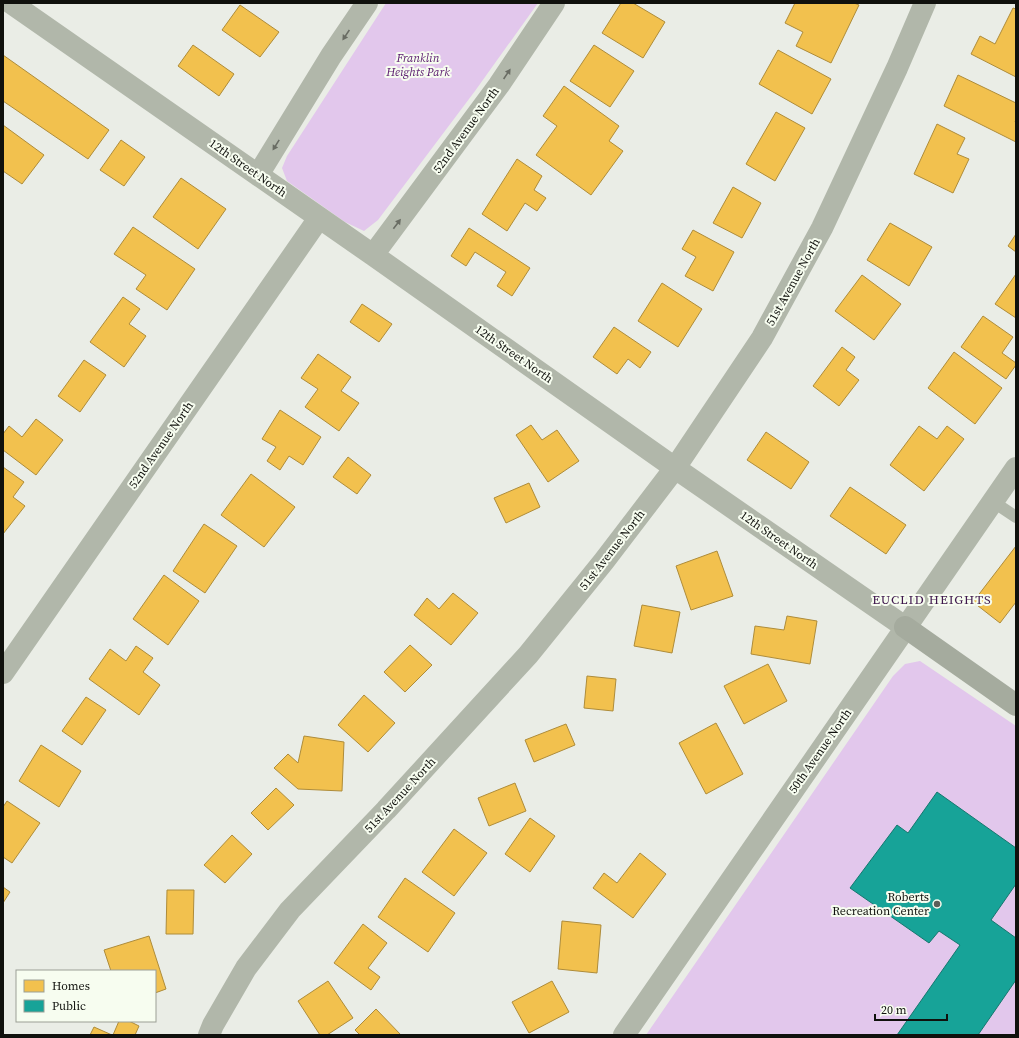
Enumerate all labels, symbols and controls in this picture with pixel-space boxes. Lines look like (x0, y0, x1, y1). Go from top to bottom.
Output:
one-way arrow (342, 30, 349, 41)
park label: Franklin Heights Park (385, 50, 450, 80)
one-way arrow (503, 68, 511, 79)
street label: 52nd Avenue North (429, 84, 503, 176)
street label: 12th Street North (206, 135, 290, 201)
one-way arrow (273, 139, 280, 151)
one-way arrow (392, 218, 401, 229)
street label: 51st Avenue North (762, 235, 824, 329)
street label: 12th Street North (472, 321, 556, 387)
street label: 52nd Avenue North (125, 398, 197, 492)
street label: 51st Avenue North (576, 507, 648, 593)
street label: 12th Street North (737, 507, 821, 573)
district label: EUCLID HEIGHTS (872, 591, 992, 608)
street label: 50th Avenue North (785, 706, 855, 796)
street label: 51st Avenue North (361, 754, 439, 836)
place label: Roberts Recreation Center (832, 889, 929, 919)
marker: Roberts Recreation Center (932, 899, 942, 909)
legend (16, 970, 156, 1022)
text: Homes (52, 978, 90, 994)
scale bar (875, 996, 947, 1022)
text: Public (52, 998, 86, 1014)
text: 20 m (881, 1002, 907, 1018)

